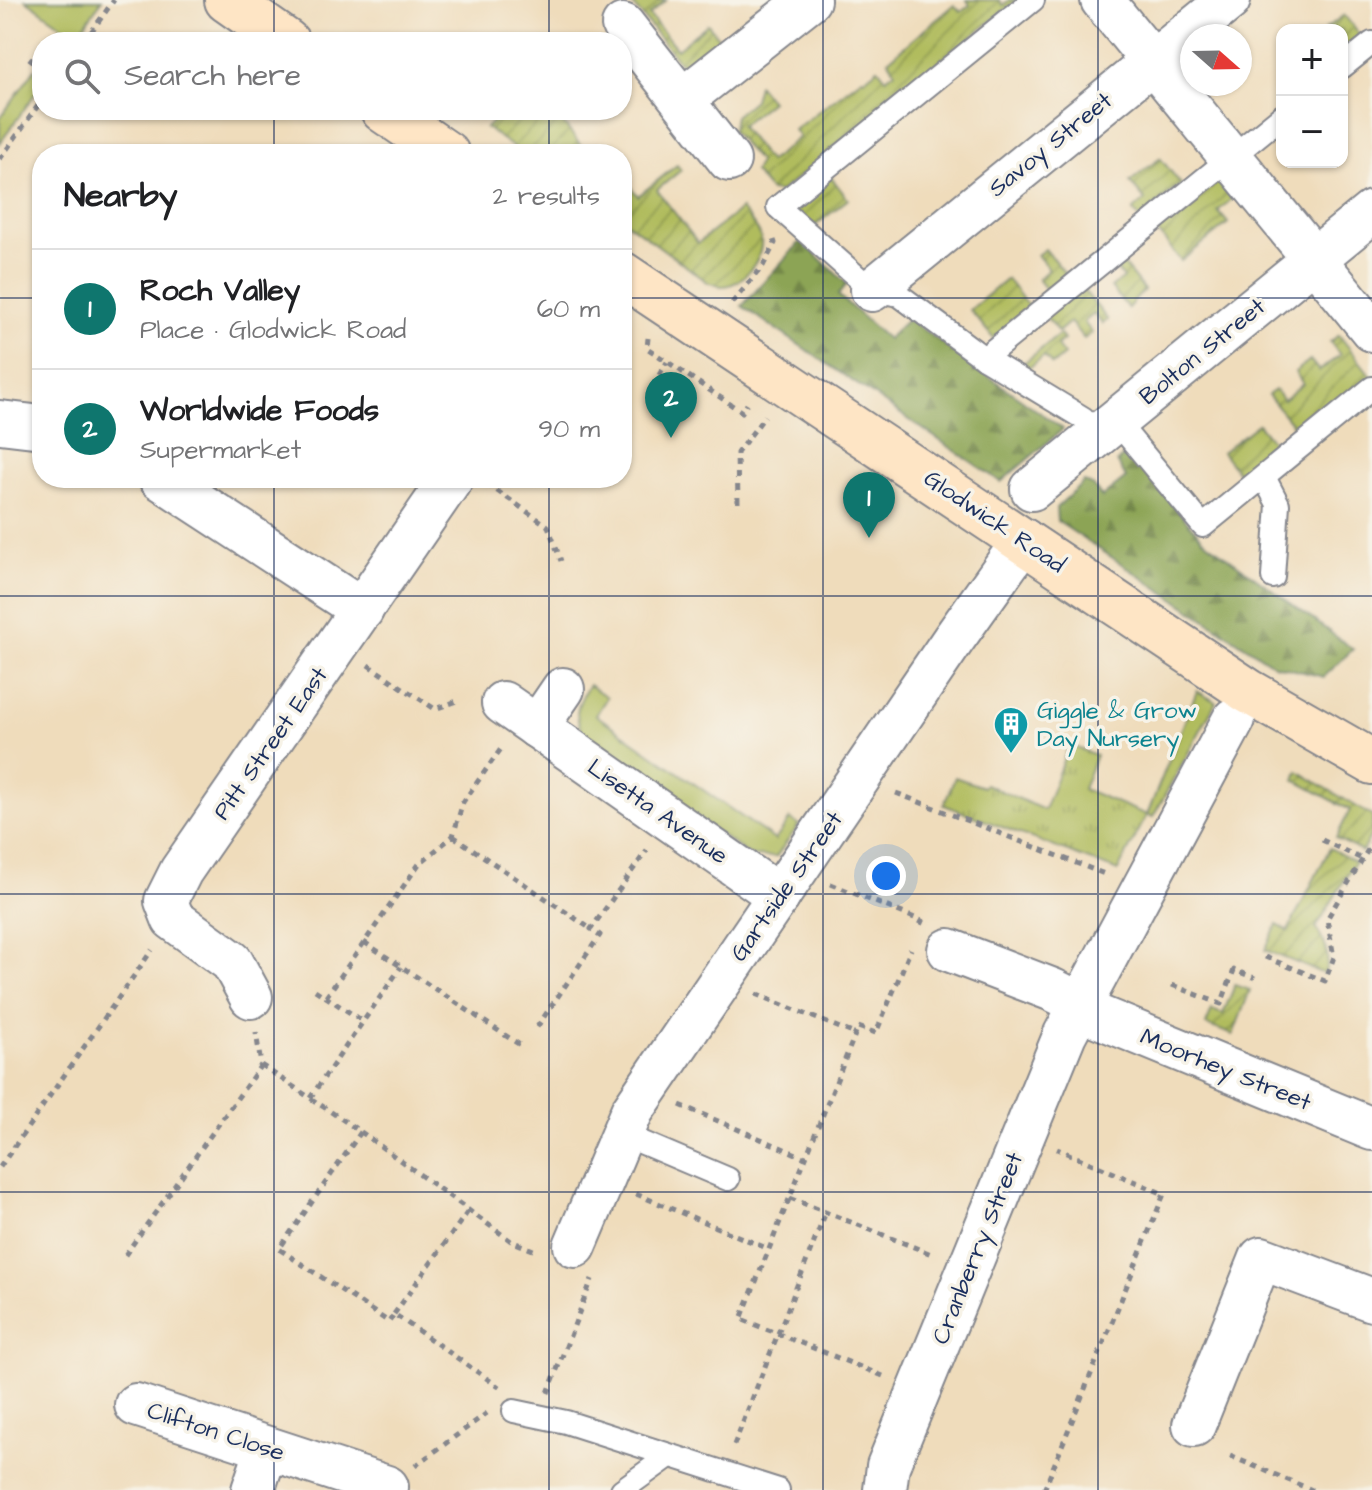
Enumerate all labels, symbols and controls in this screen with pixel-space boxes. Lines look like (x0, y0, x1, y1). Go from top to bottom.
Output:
north arrow (1180, 24, 1252, 96)
map controls (1276, 24, 1348, 168)
button: + (1276, 24, 1348, 96)
search box (32, 32, 632, 120)
icon: search (60, 54, 104, 98)
text: Search here (124, 55, 301, 97)
street label: Savoy Street (981, 84, 1121, 206)
button: − (1276, 96, 1348, 168)
text: Nearby (64, 172, 178, 220)
text: 2 results (492, 178, 600, 214)
text: Roch Valley (140, 270, 300, 312)
street label: Bolton Street (1132, 290, 1273, 413)
text: 1 (88, 291, 92, 327)
text: 60 m (537, 291, 600, 327)
text: Place · Glodwick Road (140, 312, 406, 348)
pin: 2 (645, 372, 697, 438)
text: Worldwide Foods (140, 390, 379, 432)
text: 2 (83, 411, 97, 447)
text: 90 m (538, 411, 600, 447)
text: Supermarket (140, 432, 301, 468)
street label: Glodwick Road (917, 462, 1072, 582)
pin: 1 (843, 472, 895, 538)
street label: Pitt Street East (205, 660, 336, 827)
place label: Giggle & Grow Day Nursery (1037, 694, 1197, 757)
building icon: Giggle & Grow Day Nursery (992, 705, 1030, 755)
street label: Lisetta Avenue (580, 751, 735, 873)
street label: Gartside Street (722, 804, 852, 969)
your location (866, 856, 906, 896)
street label: Moorhey Street (1135, 1020, 1317, 1121)
street label: Cranberry Street (924, 1147, 1033, 1350)
street label: Clifton Close (143, 1394, 289, 1470)

